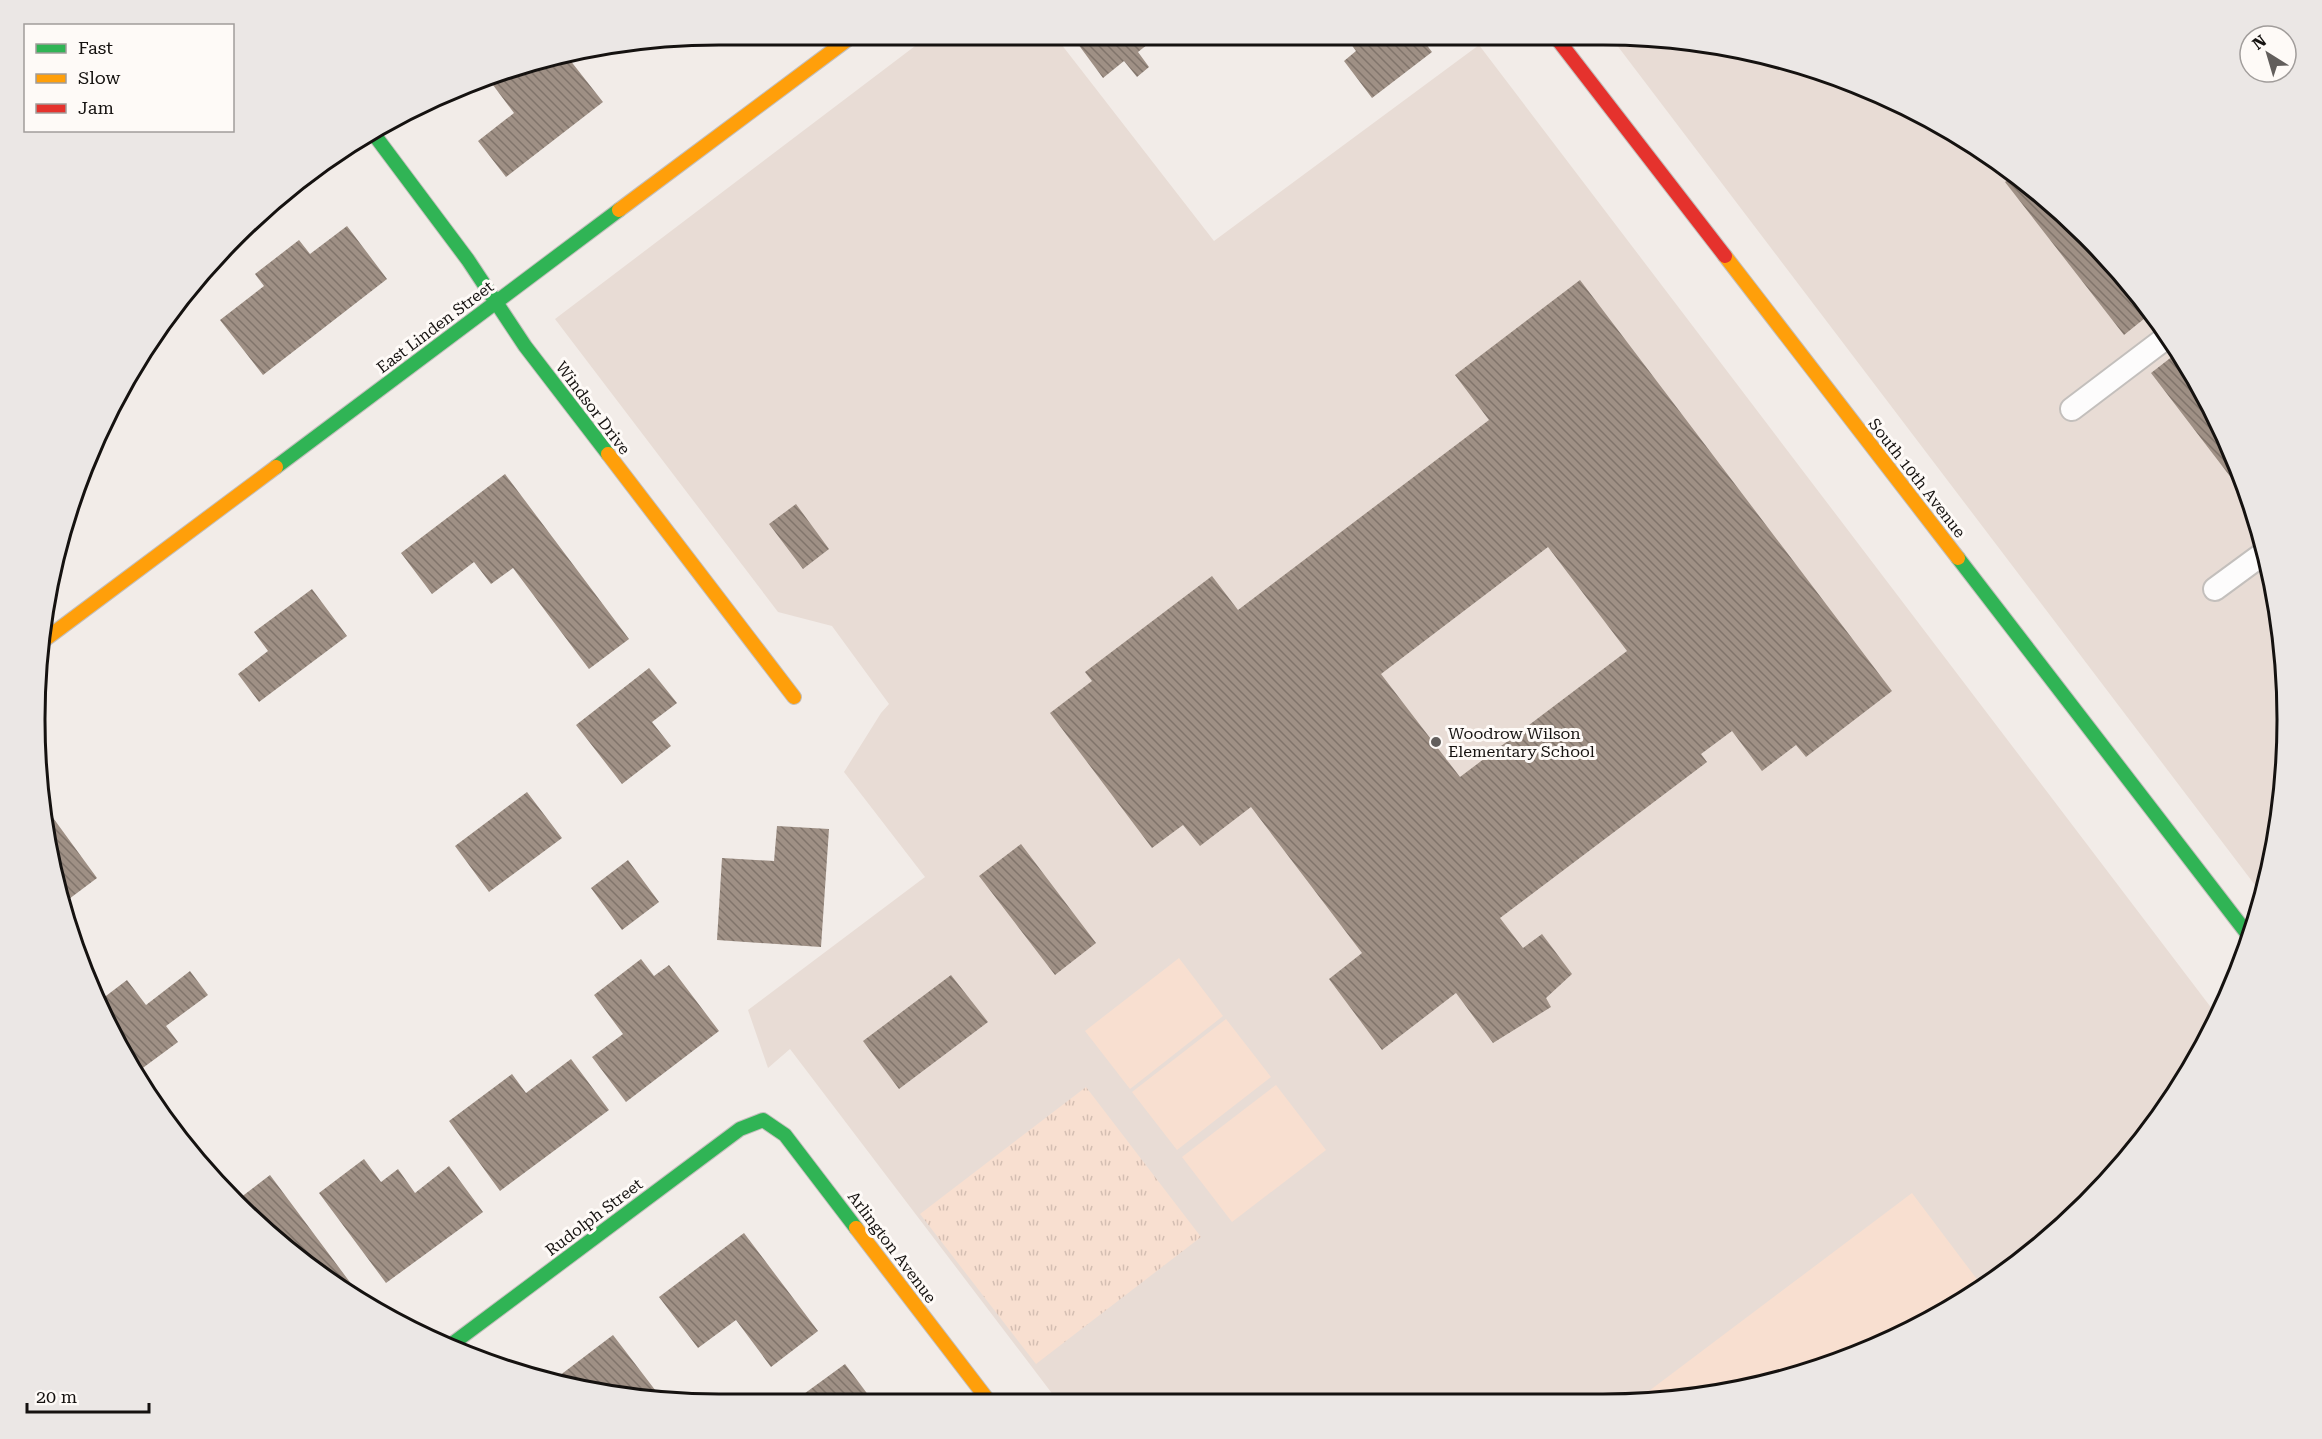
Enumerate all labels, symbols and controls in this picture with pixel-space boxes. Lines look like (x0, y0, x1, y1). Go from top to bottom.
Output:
legend (24, 24, 234, 132)
north arrow (2238, 24, 2298, 84)
text: N (2249, 31, 2270, 54)
text: Fast (78, 37, 113, 58)
text: Slow (78, 67, 120, 88)
text: Jam (78, 97, 114, 118)
street label: East Linden Street (373, 277, 497, 377)
street label: Windsor Drive (552, 358, 634, 458)
street label: South 10th Avenue (1865, 415, 1970, 542)
place label: Woodrow Wilson Elementary School (1448, 724, 1595, 761)
marker: Woodrow Wilson Elementary School (1429, 735, 1443, 749)
street label: Rudolph Street (542, 1174, 646, 1260)
street label: Arlington Avenue (844, 1187, 940, 1307)
scale bar (27, 1376, 148, 1414)
text: 20 m (36, 1386, 77, 1407)

